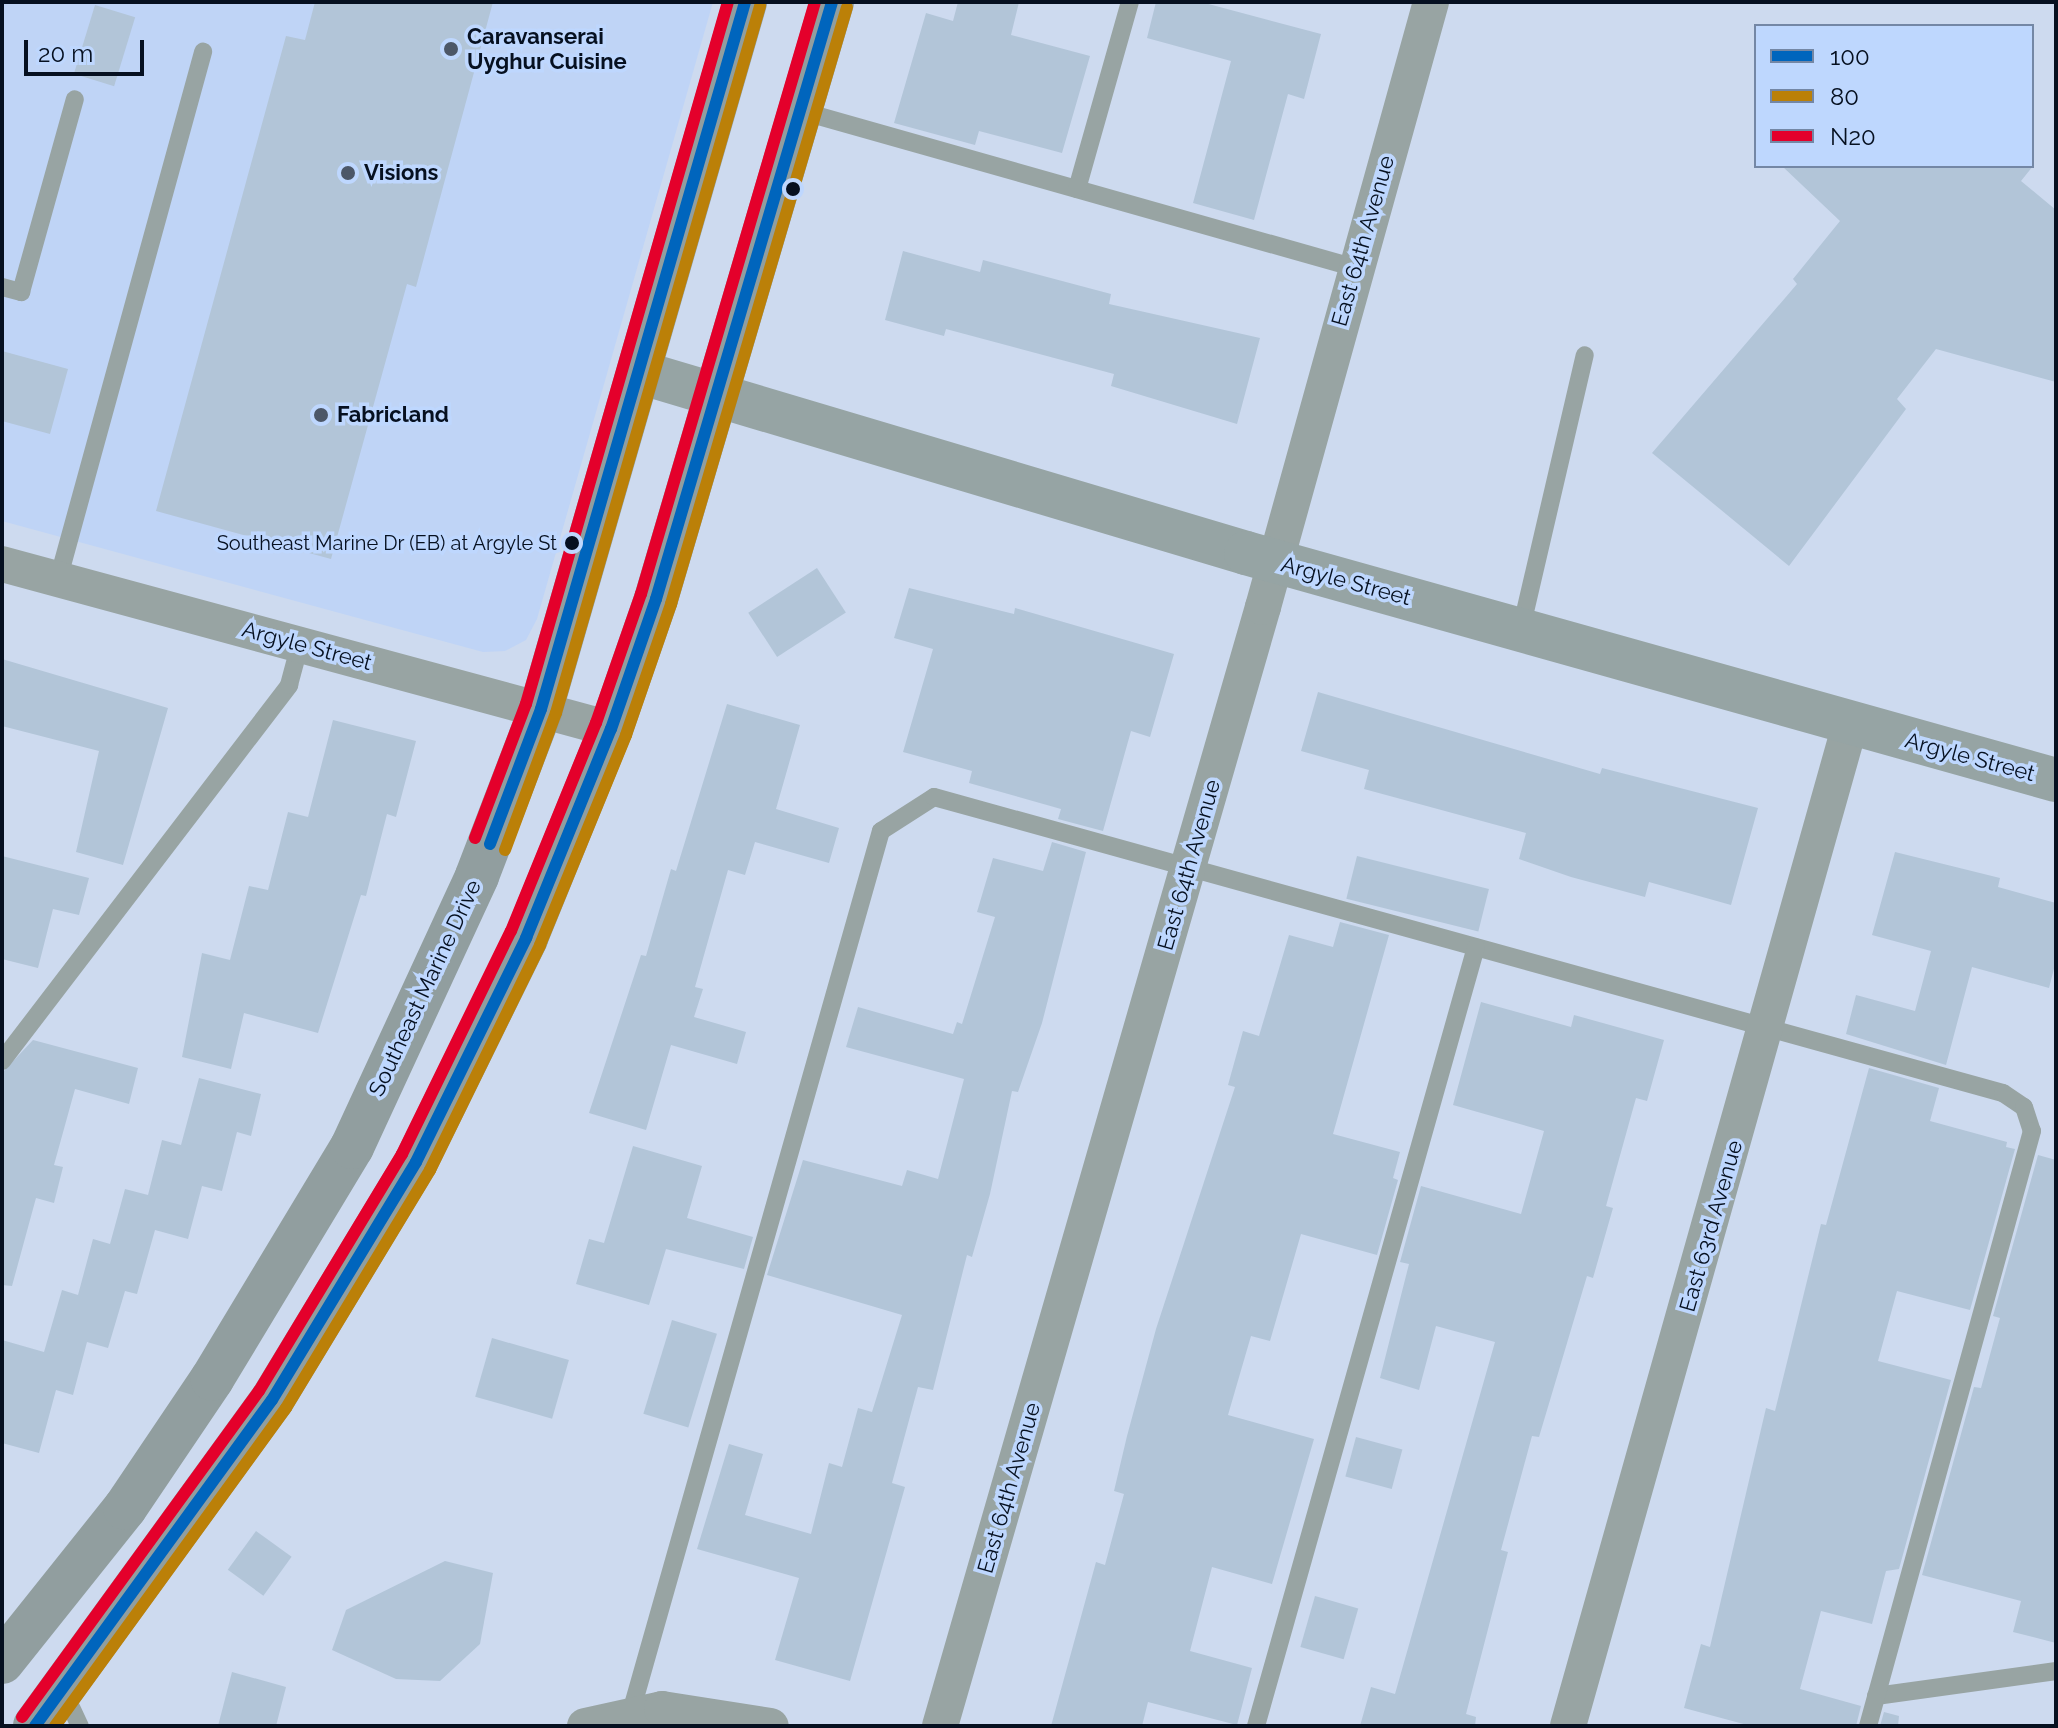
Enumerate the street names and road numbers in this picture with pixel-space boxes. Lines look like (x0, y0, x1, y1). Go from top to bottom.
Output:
street label: East 64th Avenue (1326, 152, 1400, 330)
street label: Argyle Street (1278, 551, 1414, 611)
street label: Argyle Street (239, 616, 375, 676)
street label: Argyle Street (1902, 727, 2038, 787)
street label: East 64th Avenue (1152, 776, 1226, 954)
street label: Southeast Marine Drive (363, 876, 487, 1100)
street label: East 63rd Avenue (1674, 1137, 1748, 1315)
street label: East 64th Avenue (972, 1399, 1046, 1577)

